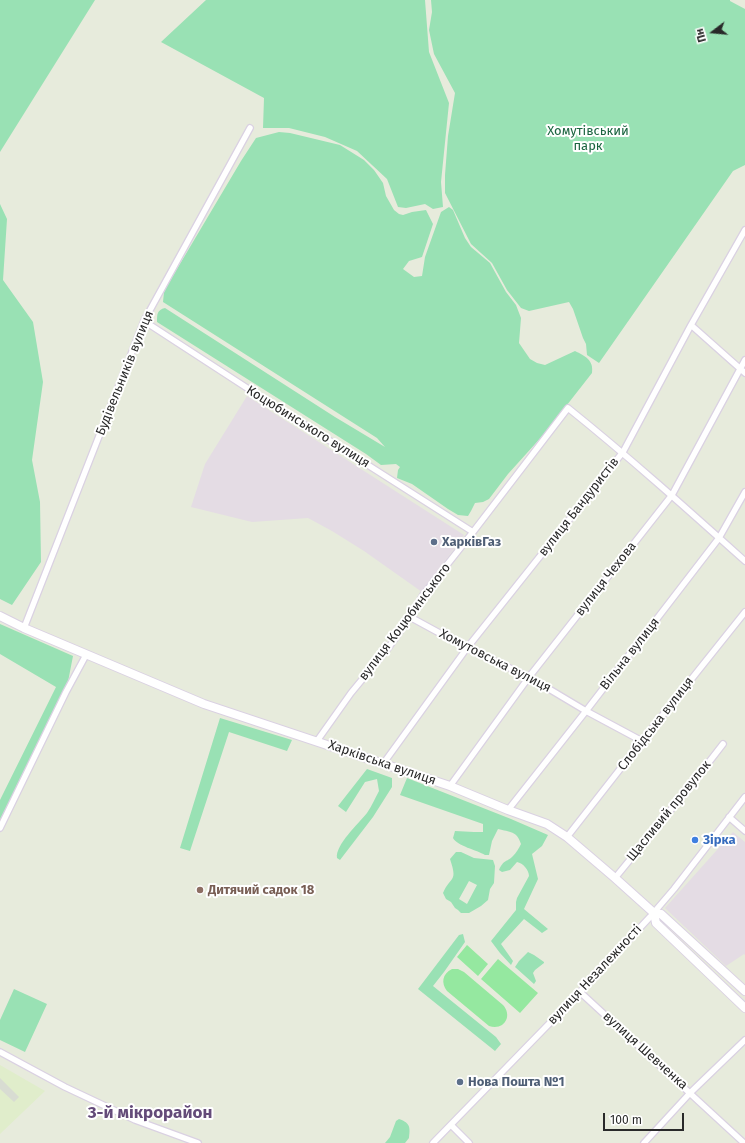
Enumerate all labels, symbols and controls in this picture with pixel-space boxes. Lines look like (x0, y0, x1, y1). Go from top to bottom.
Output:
north arrow (693, 12, 733, 52)
text: Пн (693, 27, 709, 44)
park label: Хомутівський парк (547, 123, 629, 154)
street label: Будівельників вулиця (93, 308, 157, 438)
street label: Коцюбинського вулиця (243, 383, 373, 471)
street label: вулиця Бандуристів (535, 454, 623, 560)
place label: ХарківГаз (442, 534, 501, 550)
marker: ХарківГаз (429, 537, 439, 547)
street label: вулиця Чехова (572, 539, 640, 619)
street label: вулиця Коцюбинського (356, 560, 454, 684)
street label: Вільна вулиця (597, 615, 663, 693)
street label: Хомутовська вулиця (437, 626, 553, 696)
street label: Слобідська вулиця (615, 674, 697, 774)
street label: Харківська вулиця (326, 737, 438, 789)
street label: Щасливий провулок (624, 757, 714, 865)
place label: Зірка (703, 832, 736, 848)
marker: Зірка (690, 835, 700, 845)
place label: Дитячий садок 18 (208, 882, 314, 898)
marker: Дитячий садок 18 (195, 885, 205, 895)
street label: вулиця Незалежності (545, 922, 645, 1028)
street label: вулиця Шевченка (599, 1009, 691, 1093)
place label: Нова Пошта №1 (468, 1074, 565, 1090)
marker: Нова Пошта №1 (455, 1077, 465, 1087)
district label: 3-й мікрорайон (88, 1103, 212, 1123)
scale bar (605, 1105, 686, 1131)
text: 100 m (610, 1113, 642, 1127)

